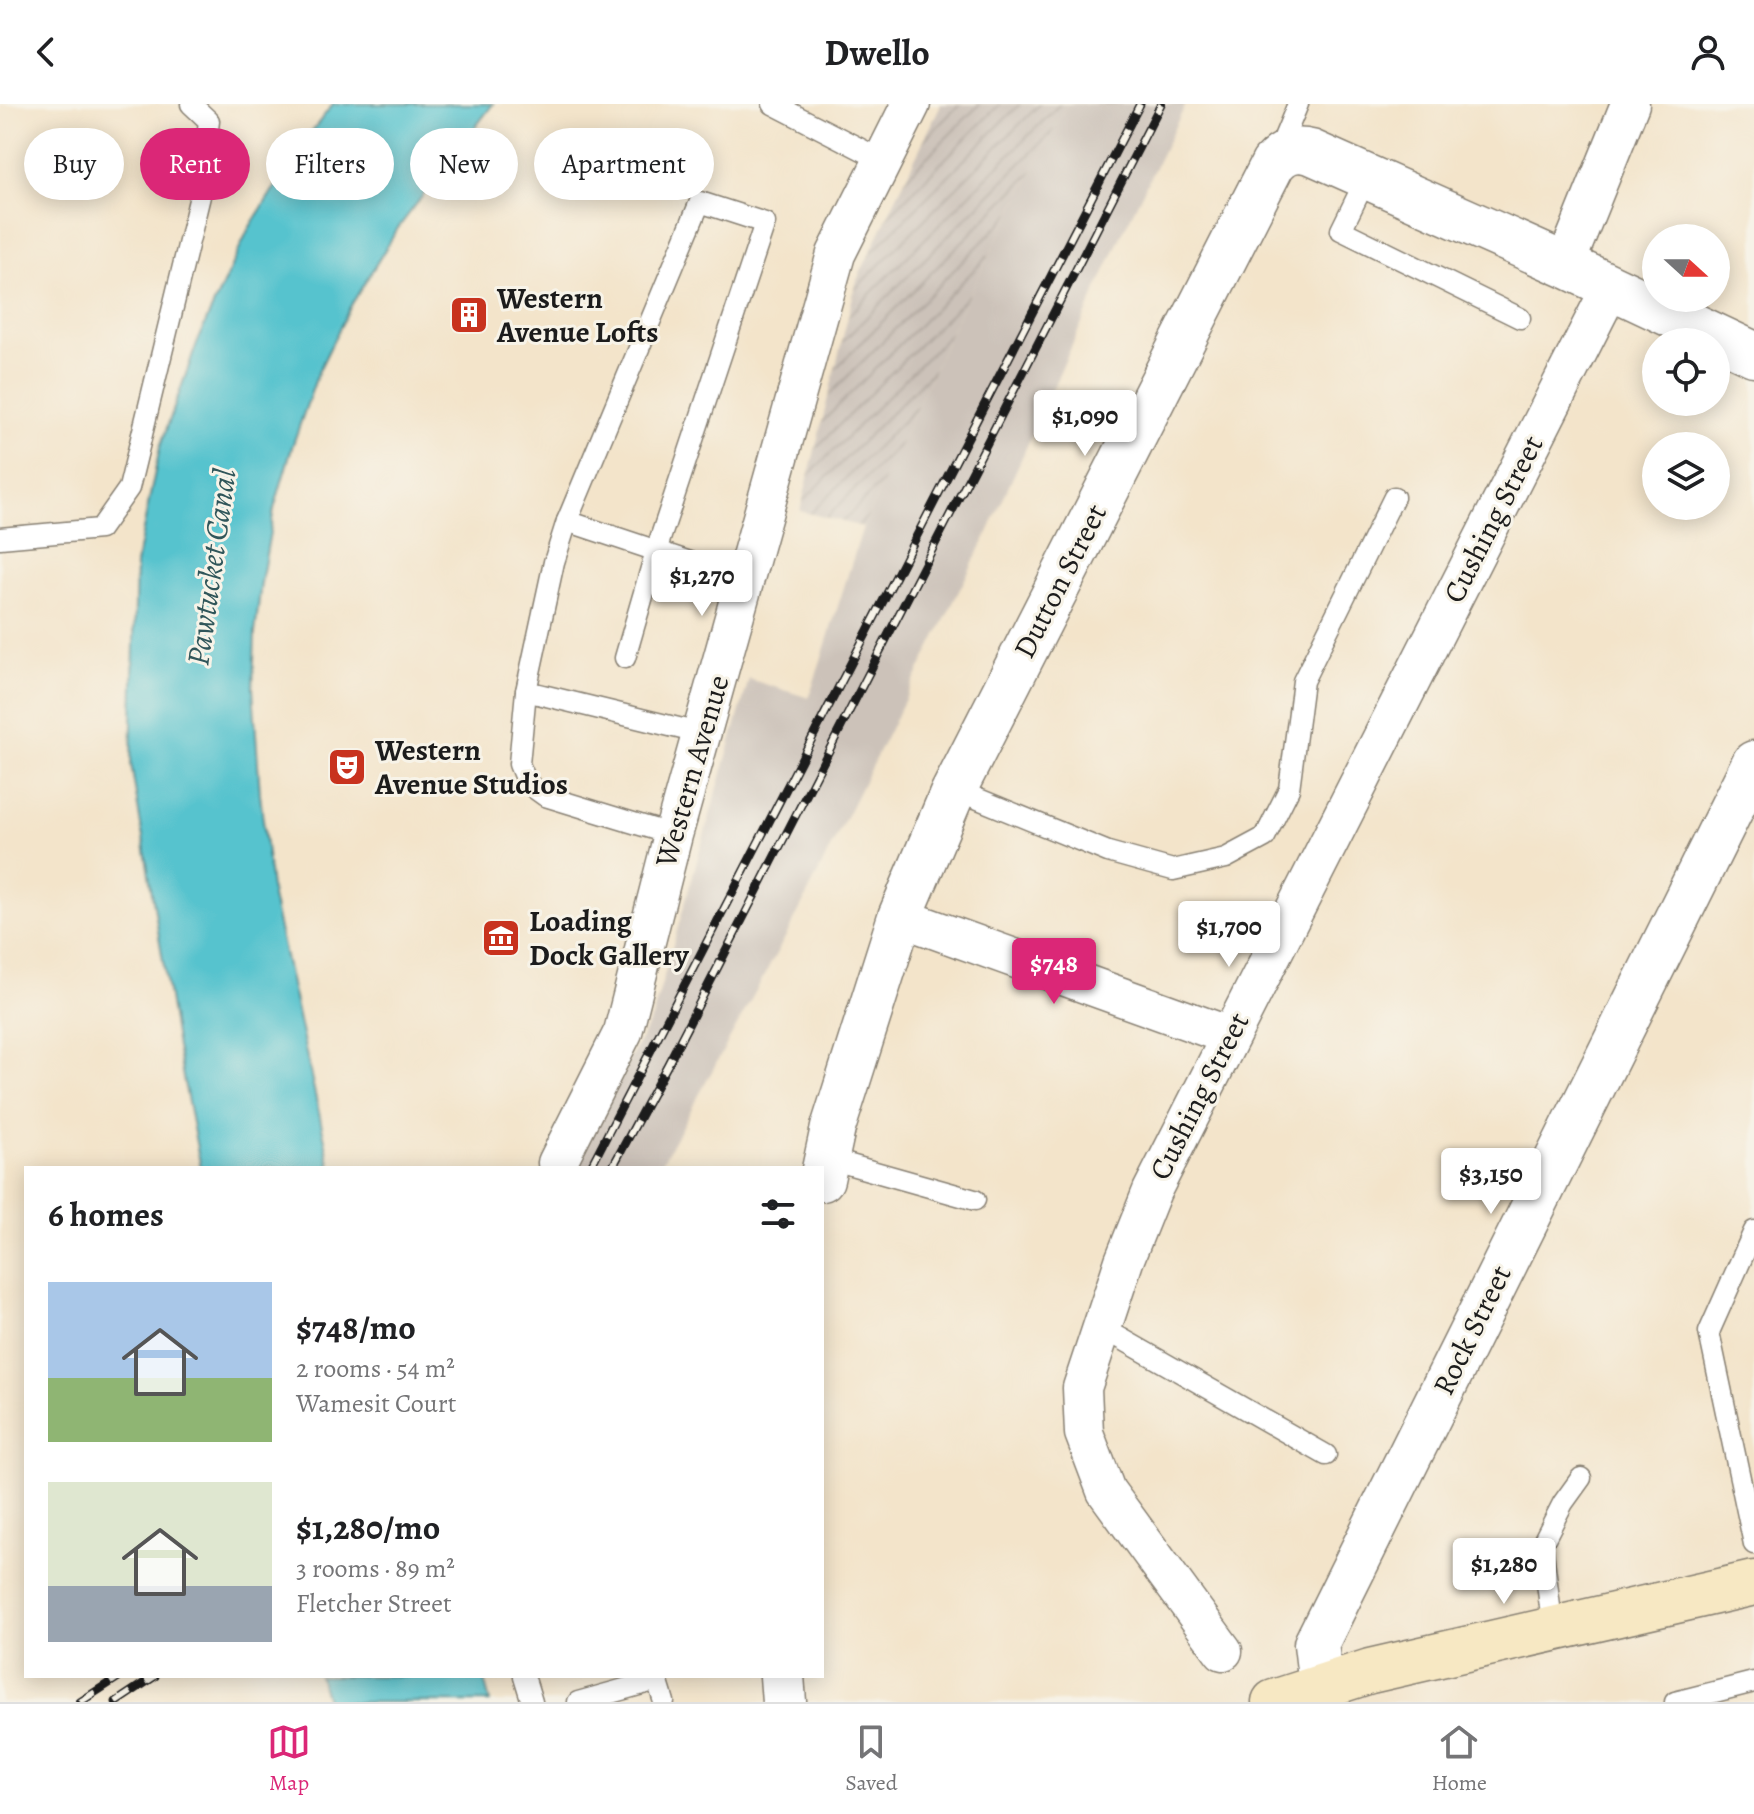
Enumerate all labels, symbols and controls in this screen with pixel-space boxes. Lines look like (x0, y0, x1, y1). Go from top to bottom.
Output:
text: Dwello (824, 28, 930, 77)
icon: back (24, 30, 68, 74)
icon: person (1686, 30, 1730, 74)
chip: Buy (24, 128, 124, 200)
chip: Rent (140, 128, 250, 200)
chip: Filters (266, 128, 394, 200)
chip: New (410, 128, 518, 200)
chip: Apartment (534, 128, 714, 200)
north arrow (1642, 224, 1730, 312)
map controls (1642, 224, 1730, 520)
place label: Western Avenue Lofts (496, 278, 658, 352)
building icon: Western Avenue Lofts (448, 294, 490, 336)
button: locate (1642, 328, 1730, 416)
pin: $1,090 (1020, 390, 1150, 458)
text: $1,090 (1052, 398, 1118, 433)
street label: Cushing Street (1434, 428, 1552, 609)
button: layers (1642, 432, 1730, 520)
water label: Pawtucket Canal (175, 466, 247, 668)
street label: Dutton Street (1004, 497, 1116, 665)
pin: $1,270 (637, 550, 767, 618)
text: $1,270 (669, 558, 735, 593)
street label: Western Avenue (645, 670, 738, 873)
place label: Western Avenue Studios (374, 730, 568, 804)
theatre icon: Western Avenue Studios (326, 746, 368, 788)
place label: Loading Dock Gallery (529, 901, 690, 975)
pin: $1,700 (1164, 901, 1294, 969)
text: $1,700 (1196, 909, 1262, 944)
museum icon: Loading Dock Gallery (480, 917, 522, 959)
pin: $748 (1007, 938, 1101, 1006)
text: $748 (1030, 946, 1078, 981)
street label: Cushing Street (1140, 1005, 1258, 1186)
pin: $3,150 (1426, 1148, 1556, 1216)
text: $3,150 (1459, 1156, 1523, 1191)
text: 6 homes (48, 1191, 164, 1238)
icon: filters (756, 1192, 800, 1236)
street label: Rock Street (1423, 1258, 1521, 1402)
text: $748/mo (296, 1304, 416, 1351)
icon: home (112, 1314, 208, 1410)
text: 2 rooms · 54 m² (296, 1351, 455, 1386)
text: Wamesit Court (296, 1386, 456, 1421)
text: $1,280/mo (296, 1504, 440, 1551)
icon: home (112, 1514, 208, 1610)
pin: $1,280 (1439, 1538, 1569, 1606)
text: $1,280 (1471, 1546, 1537, 1581)
text: 3 rooms · 89 m² (296, 1551, 455, 1586)
text: Fletcher Street (296, 1586, 451, 1621)
tab: Map (267, 1720, 311, 1798)
tab: Saved (845, 1720, 897, 1798)
tab: Home (1432, 1720, 1487, 1798)

